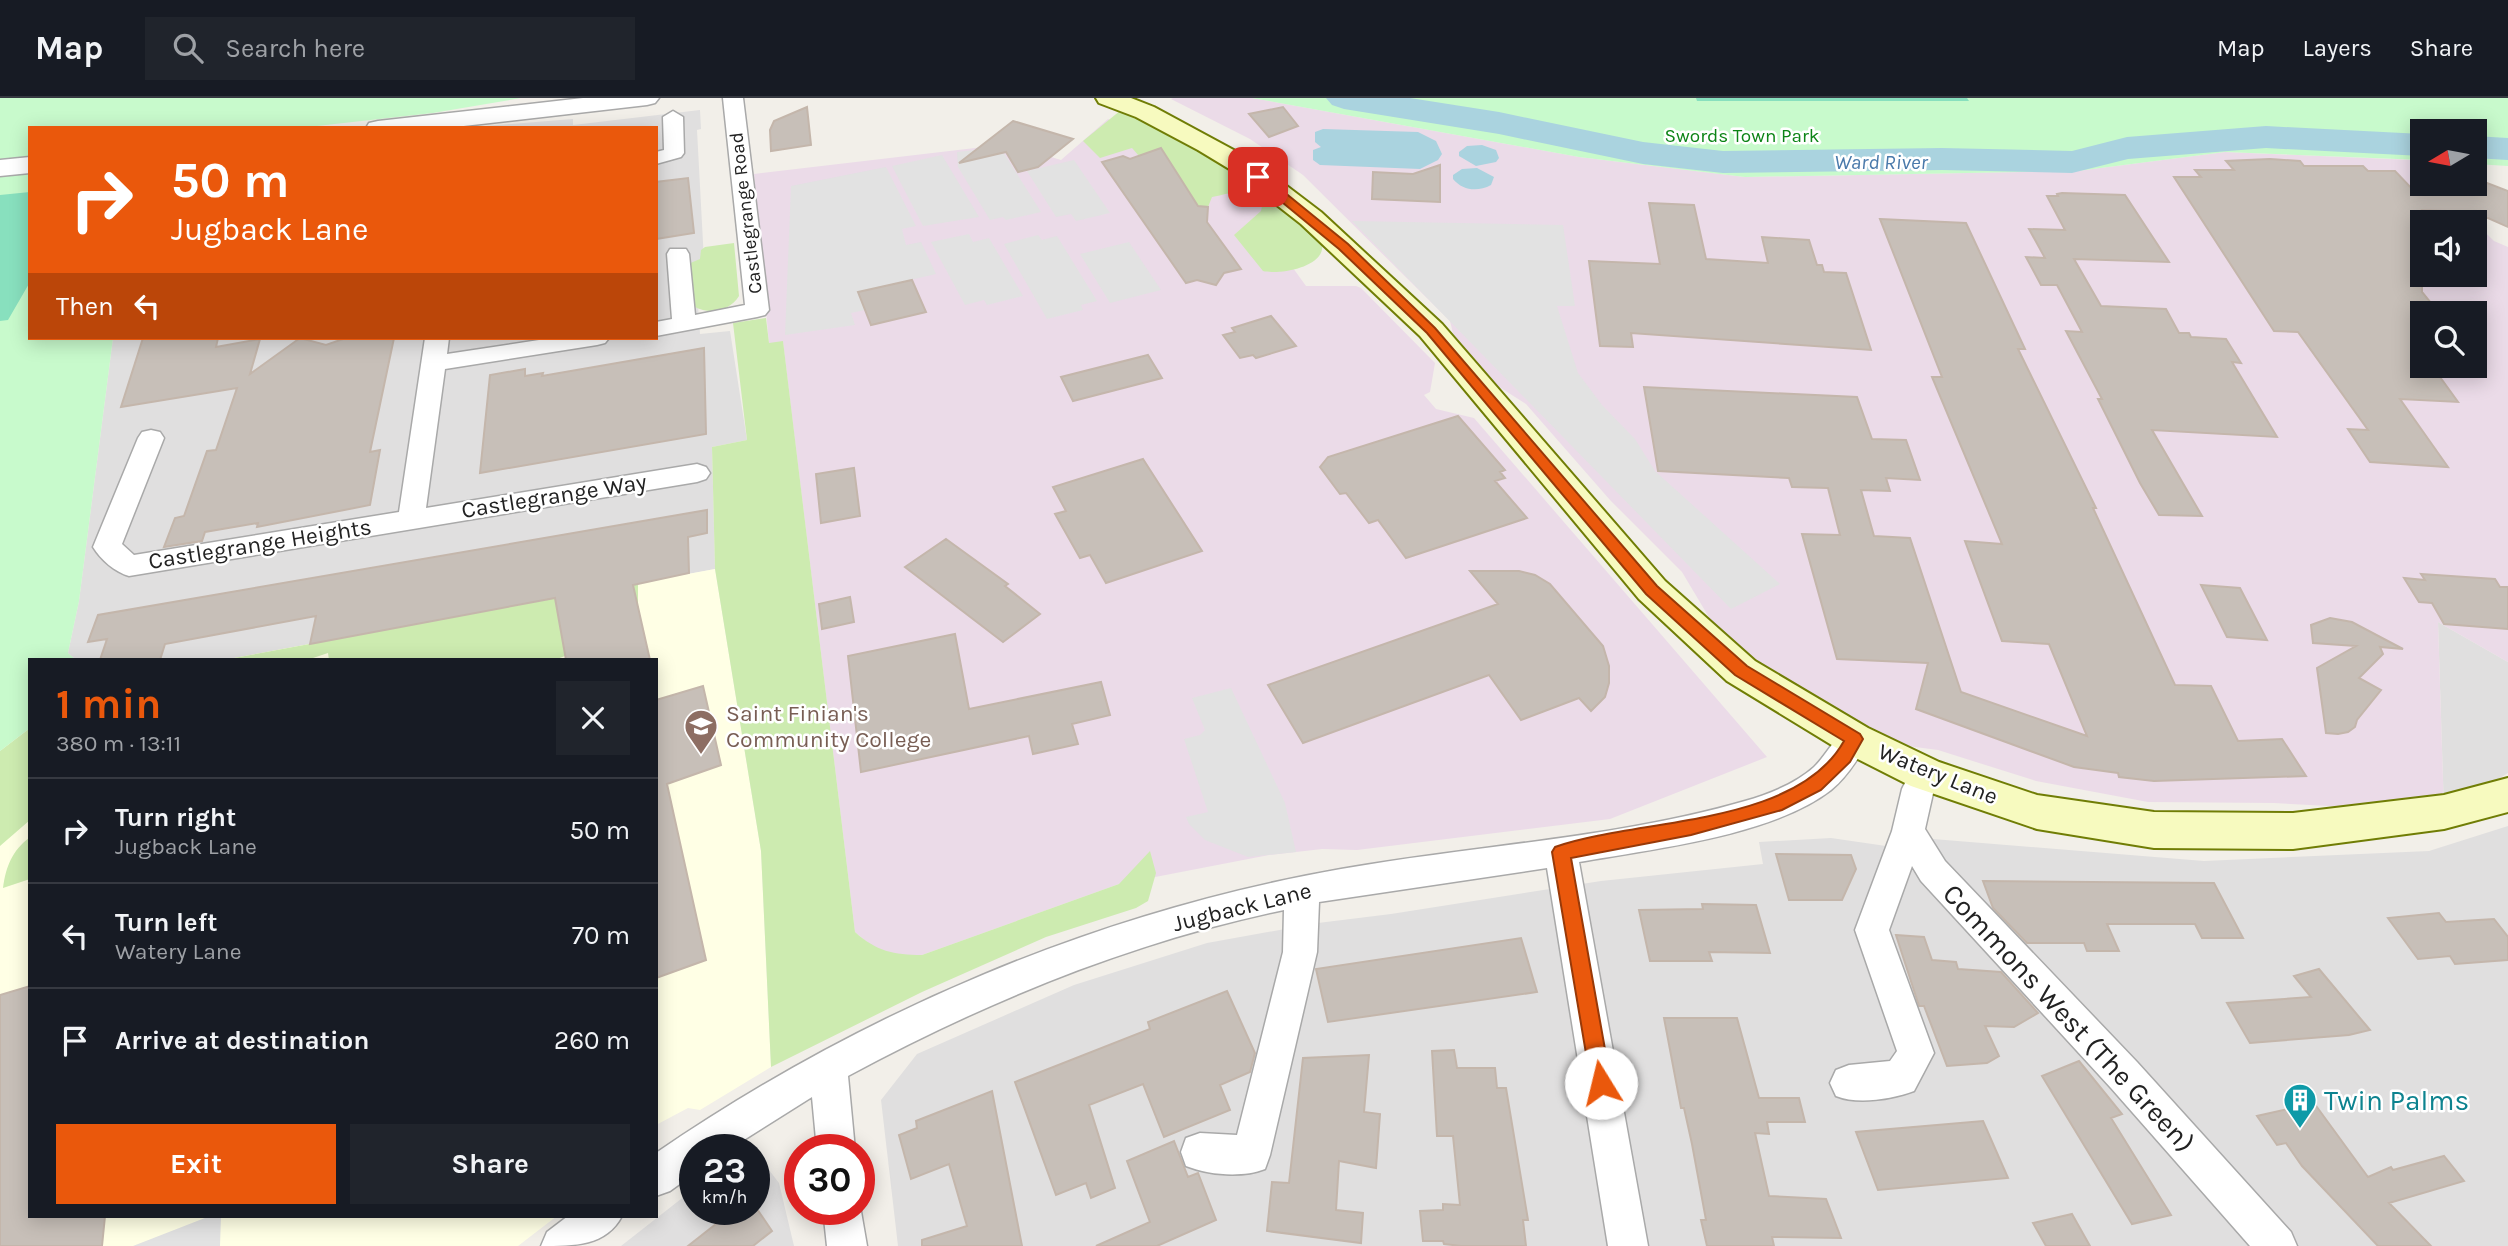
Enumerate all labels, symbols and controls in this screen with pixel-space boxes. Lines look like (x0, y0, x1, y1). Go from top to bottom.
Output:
search box (145, 17, 635, 80)
text: Map (35, 29, 103, 67)
icon: search (169, 29, 207, 67)
text: Search here (225, 33, 365, 64)
text: Map (2217, 34, 2265, 62)
text: Layers (2303, 34, 2372, 62)
text: Share (2410, 34, 2473, 62)
north arrow (2410, 119, 2487, 196)
map controls (2410, 119, 2487, 378)
park label: Swords Town Park (1665, 125, 1820, 147)
street label: Castlegrange Road (725, 131, 767, 295)
pin (1228, 147, 1288, 207)
water label: Ward River (1834, 150, 1929, 174)
text: 50 m (171, 152, 289, 209)
icon: right (56, 154, 147, 245)
icon: arrive (1239, 158, 1277, 196)
button: sound (2410, 210, 2487, 287)
text: Jugback Lane (171, 211, 368, 248)
icon: left (128, 287, 166, 325)
text: Then (56, 291, 114, 322)
button: search (2410, 301, 2487, 378)
street label: Castlegrange Way (460, 468, 649, 524)
street label: Castlegrange Heights (147, 513, 373, 575)
text: 1 min (56, 679, 161, 729)
button: close (556, 681, 630, 755)
place label: Saint Finian's Community College (726, 700, 931, 753)
school or university icon: Saint Finian's Community College (682, 707, 720, 756)
text: 380 m · 13:11 (56, 730, 181, 757)
street label: Watery Lane (1874, 738, 2002, 810)
text: Turn right (115, 802, 236, 833)
icon: right (56, 812, 94, 850)
text: 50 m (569, 815, 630, 846)
text: Jugback Lane (115, 833, 257, 860)
street label: Jugback Lane (1170, 877, 1314, 937)
street label: Commons West (The Green) (1936, 877, 2202, 1159)
text: Turn left (115, 907, 217, 938)
icon: left (56, 917, 94, 955)
text: 70 m (572, 920, 630, 951)
text: Watery Lane (115, 938, 242, 965)
icon: arrive (56, 1022, 94, 1060)
text: Arrive at destination (115, 1025, 369, 1056)
text: 260 m (554, 1025, 630, 1056)
position arrow (1564, 1046, 1638, 1120)
building icon: Twin Palms (2281, 1081, 2319, 1130)
place label: Twin Palms (2324, 1084, 2469, 1117)
button: Exit (56, 1124, 336, 1204)
button: Share (350, 1124, 630, 1204)
speed limit sign: 30 (784, 1134, 875, 1225)
text: 23 (703, 1150, 746, 1191)
text: km/h (702, 1186, 747, 1208)

